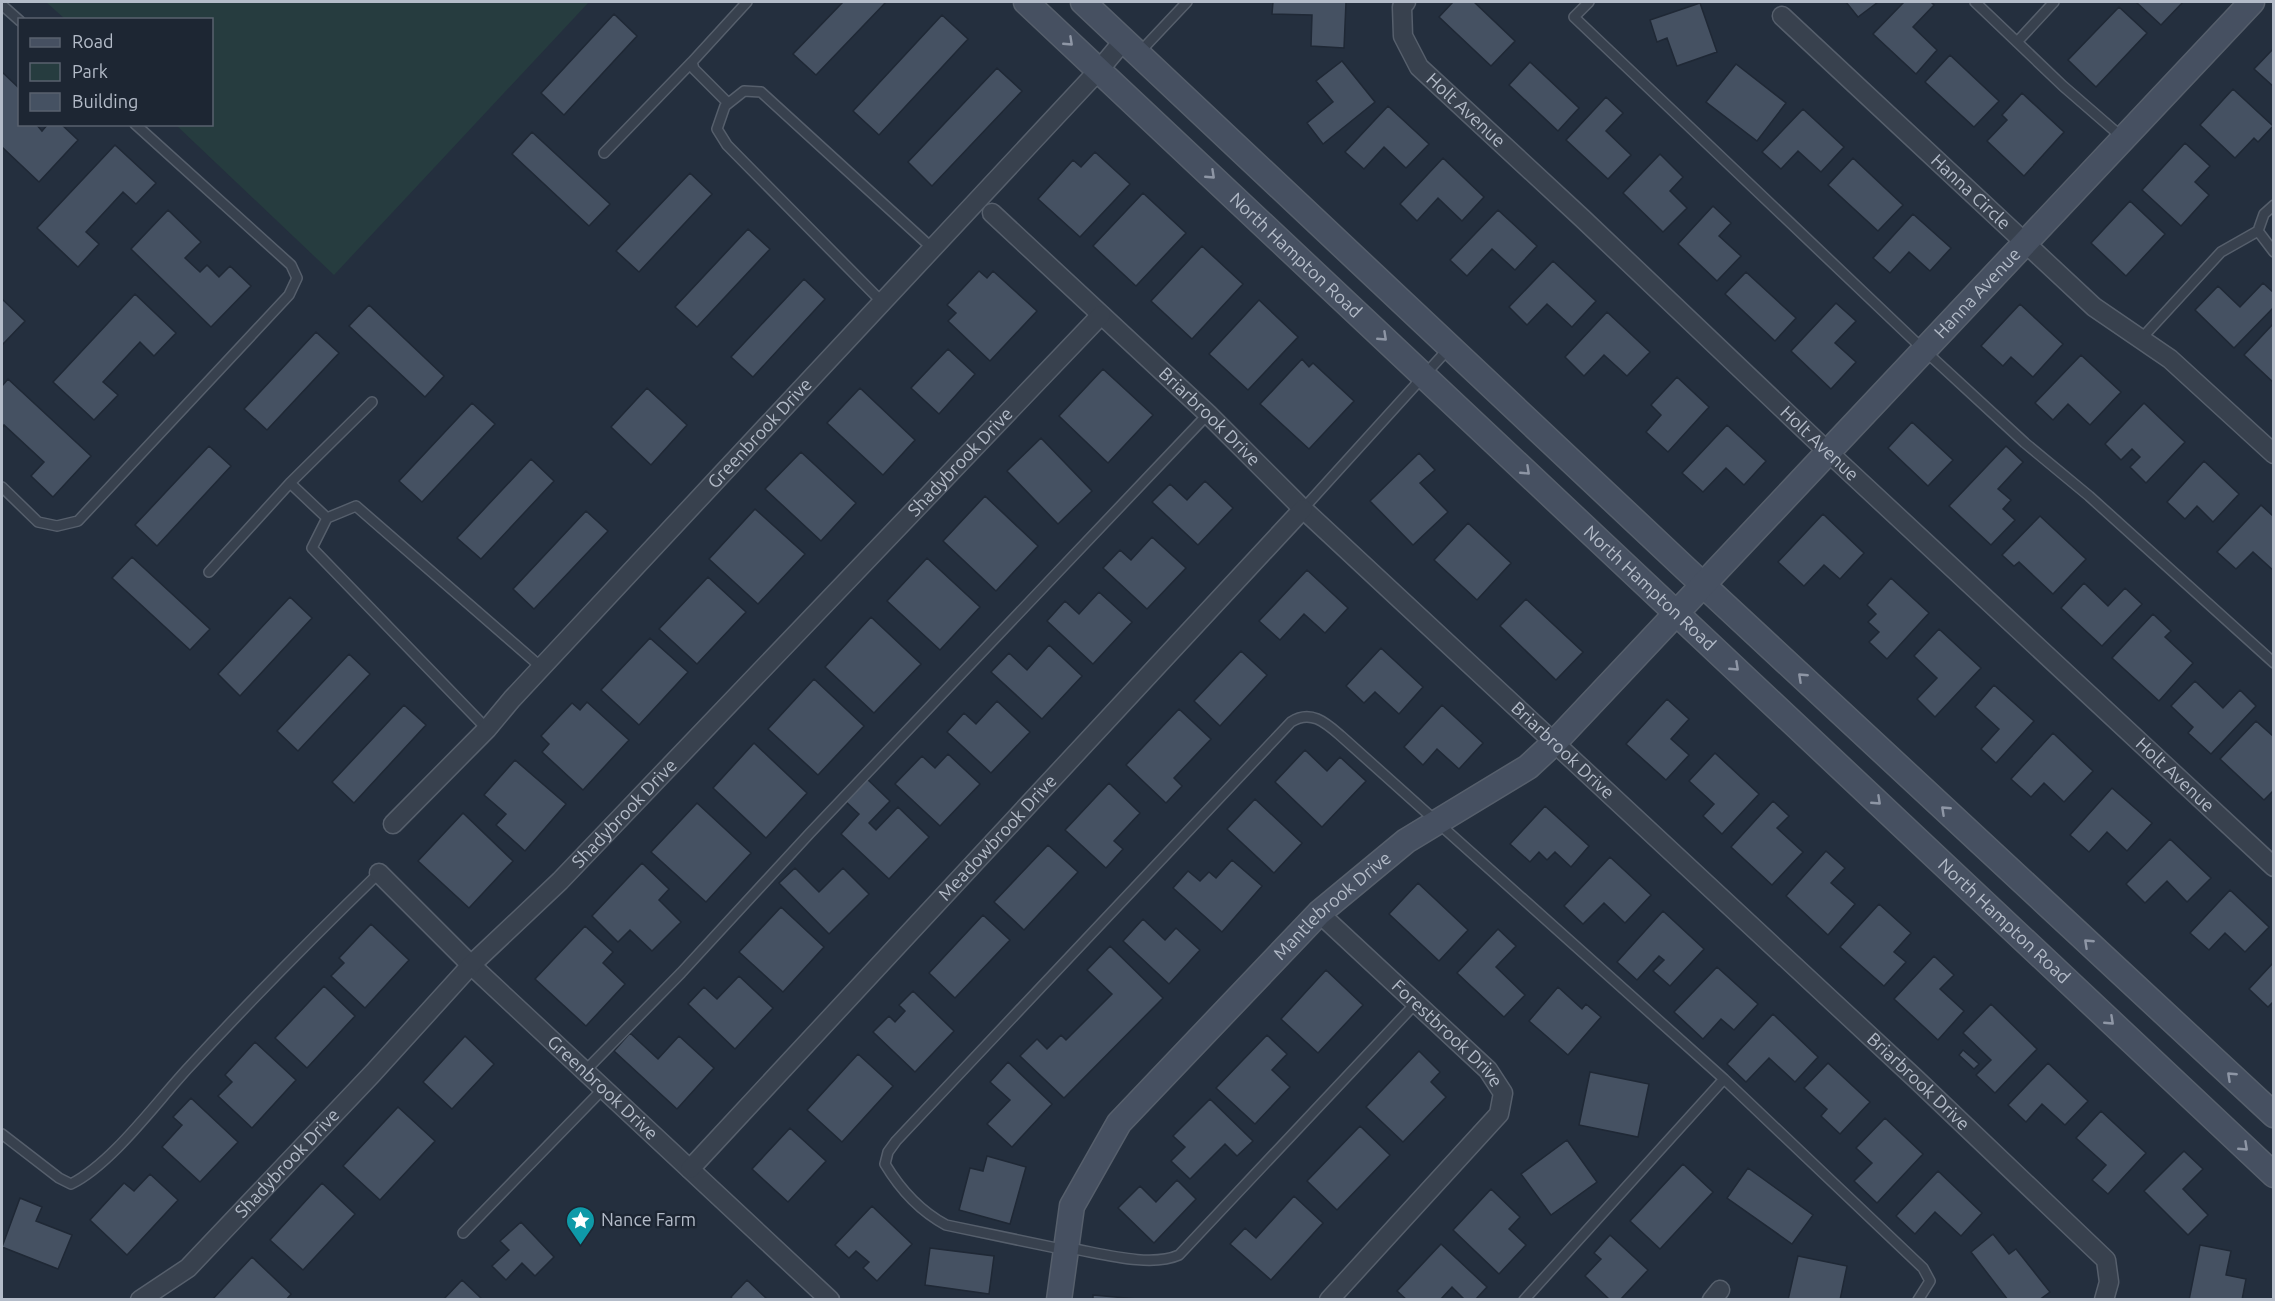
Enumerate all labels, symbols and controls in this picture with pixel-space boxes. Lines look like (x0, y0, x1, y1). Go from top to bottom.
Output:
legend (18, 18, 213, 126)
text: Road (72, 31, 114, 51)
one-way arrow (1061, 34, 1072, 45)
text: Park (72, 61, 108, 81)
street label: Holt Avenue (1423, 68, 1510, 151)
text: Building (72, 91, 138, 111)
street label: Hanna Circle (1928, 149, 2015, 233)
one-way arrow (1204, 168, 1214, 179)
street label: North Hampton Road (1226, 188, 1366, 321)
street label: Hanna Avenue (1930, 243, 2024, 342)
one-way arrow (1377, 330, 1387, 341)
street label: Briarbrook Drive (1155, 363, 1265, 469)
street label: Greenbrook Drive (703, 374, 815, 492)
street label: Holt Avenue (1777, 401, 1863, 484)
street label: Shadybrook Drive (903, 403, 1016, 520)
one-way arrow (1518, 463, 1529, 474)
street label: North Hampton Road (1581, 521, 1720, 654)
one-way arrow (1728, 660, 1738, 671)
one-way arrow (1798, 673, 1809, 684)
street label: Briarbrook Drive (1508, 697, 1619, 802)
street label: Holt Avenue (2132, 733, 2219, 815)
street label: Shadybrook Drive (567, 754, 680, 871)
street label: Meadowbrook Drive (934, 770, 1060, 904)
one-way arrow (1870, 794, 1880, 805)
one-way arrow (1941, 806, 1952, 817)
street label: Mantlebrook Drive (1269, 847, 1394, 963)
street label: North Hampton Road (1935, 854, 2074, 987)
one-way arrow (2084, 939, 2095, 950)
street label: Forestbrook Drive (1388, 975, 1507, 1090)
one-way arrow (2104, 1014, 2114, 1025)
street label: Briarbrook Drive (1864, 1028, 1974, 1134)
street label: Greenbrook Drive (544, 1031, 662, 1143)
one-way arrow (2227, 1072, 2238, 1083)
street label: Shadybrook Drive (230, 1104, 343, 1221)
one-way arrow (2237, 1140, 2248, 1151)
place icon: Nance Farm (564, 1204, 596, 1246)
place label: Nance Farm (601, 1209, 696, 1229)

